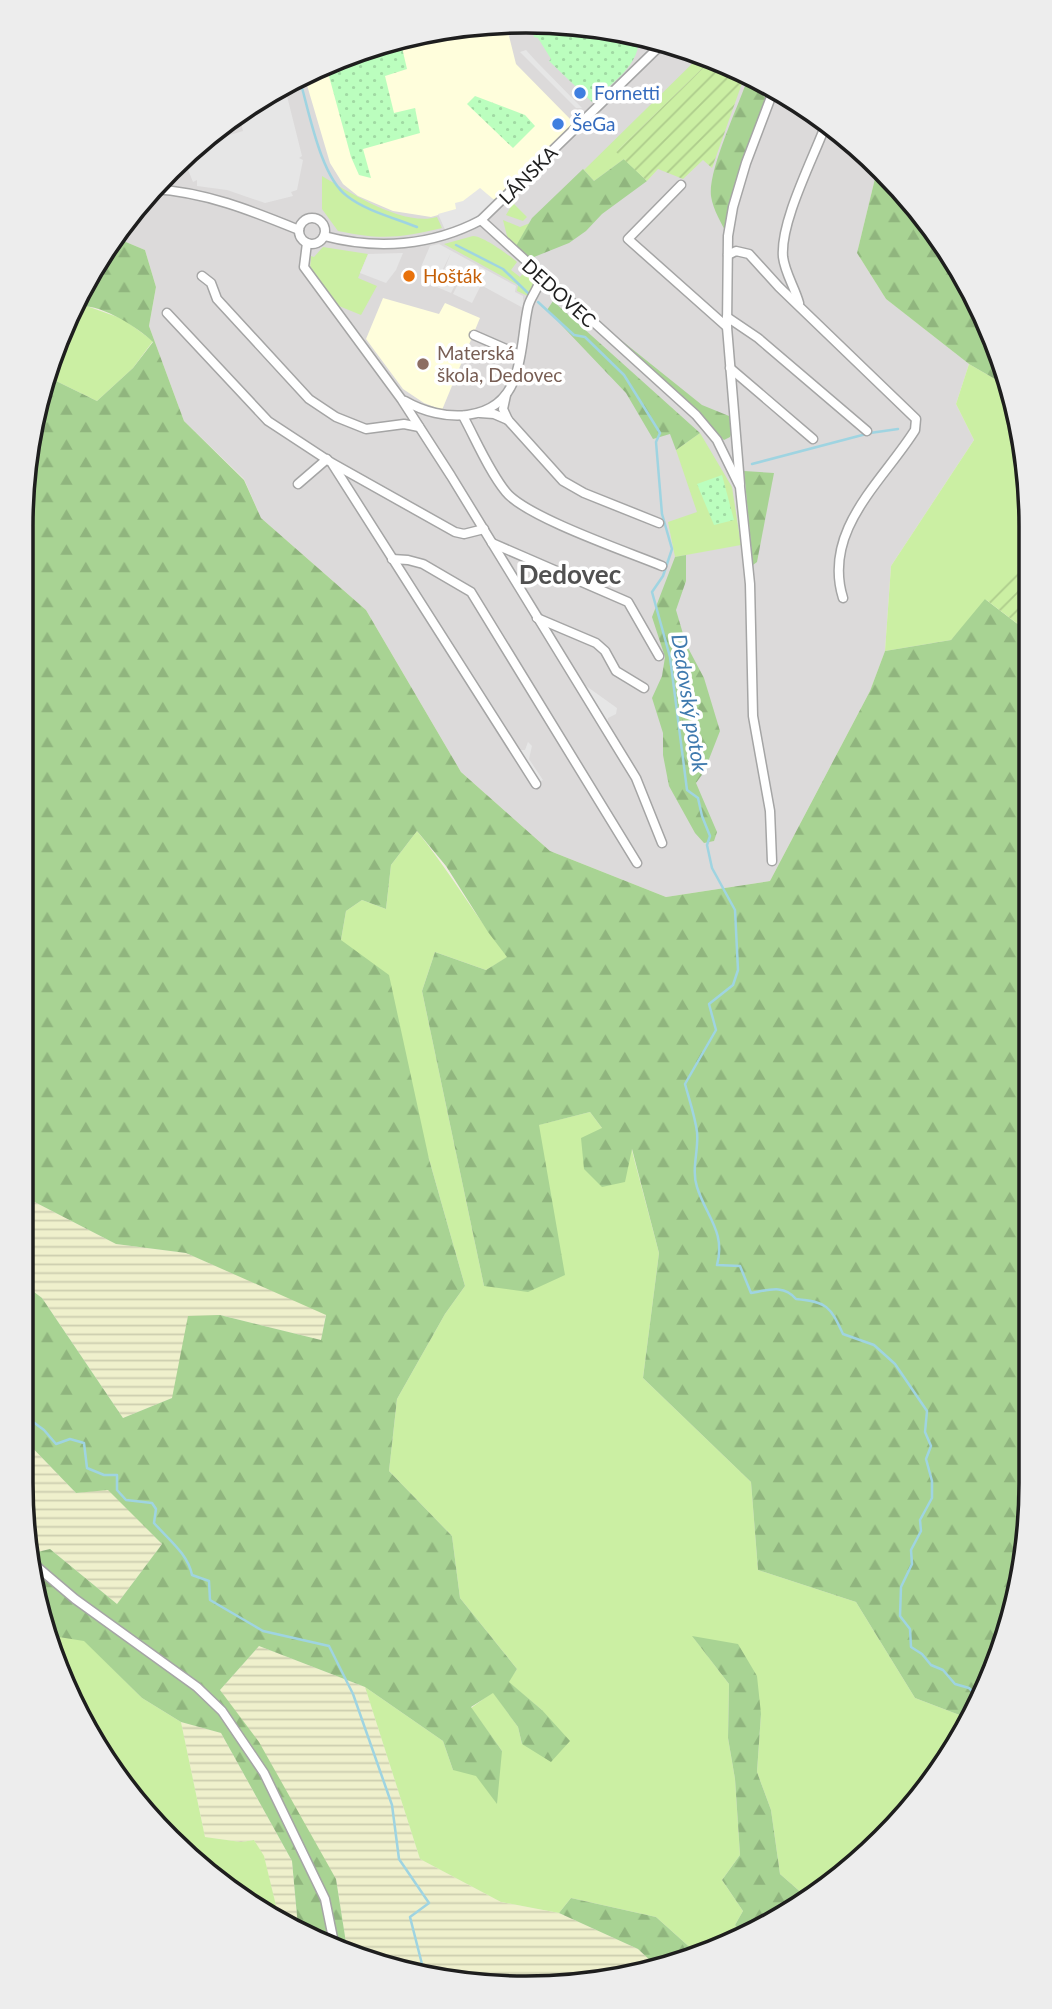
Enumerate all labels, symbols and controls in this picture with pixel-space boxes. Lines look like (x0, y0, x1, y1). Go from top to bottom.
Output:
place label: Fornetti (594, 81, 660, 104)
marker: Fornetti (572, 85, 588, 101)
place label: ŠeGa (572, 112, 615, 135)
marker: ŠeGa (550, 116, 566, 132)
street label: LÁNSKA (494, 141, 562, 209)
street label: DEDOVEC (518, 254, 601, 332)
place label: Hošták (423, 264, 482, 287)
marker: Hošták (401, 268, 417, 284)
place label: Materská škola, Dedovec (437, 341, 562, 386)
marker: Materská škola, Dedovec (415, 356, 431, 372)
district label: Dedovec (519, 558, 622, 590)
water label: Dedovský potok (667, 632, 714, 774)

